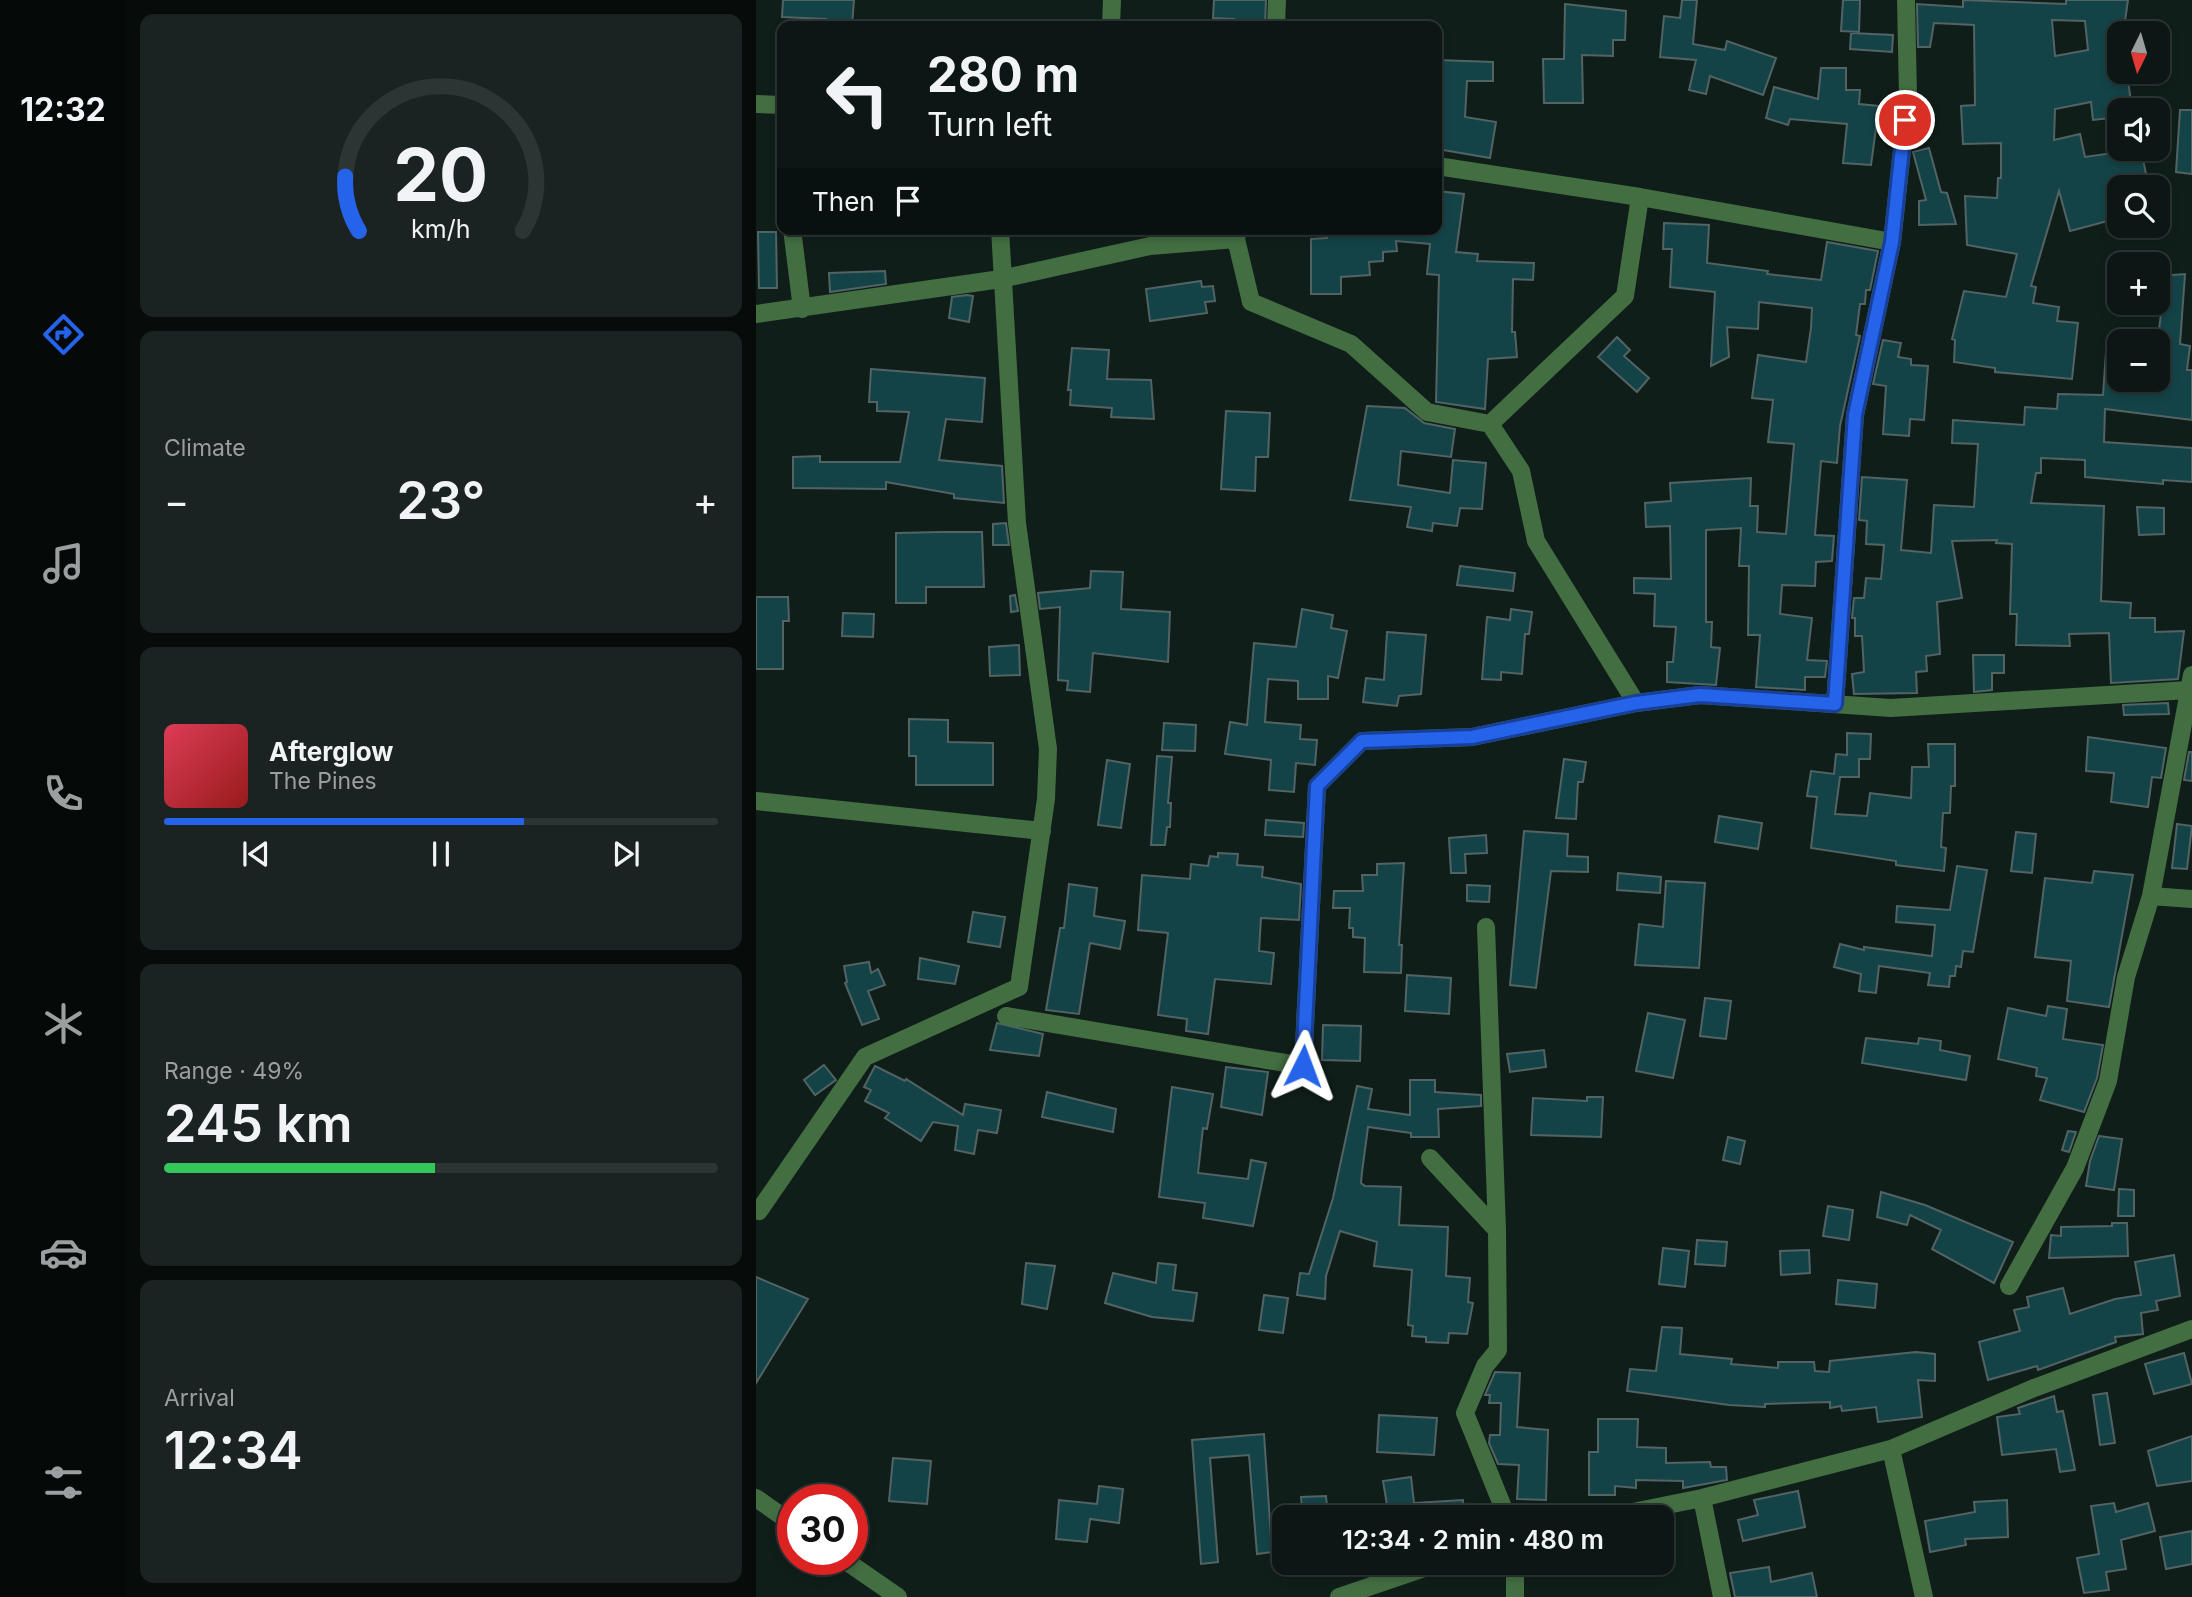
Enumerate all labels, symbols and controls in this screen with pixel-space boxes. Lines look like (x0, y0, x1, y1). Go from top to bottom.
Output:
north arrow (2107, 21, 2170, 84)
map controls (2107, 21, 2170, 392)
text: 280 m (927, 45, 1079, 104)
icon: left (812, 49, 903, 140)
text: 12:32 (20, 90, 106, 129)
pin (1875, 90, 1935, 150)
button: sound (2107, 98, 2170, 161)
icon: arrive (1886, 101, 1924, 139)
text: Turn left (927, 105, 1052, 144)
text: 20 (394, 131, 488, 220)
button: search (2107, 175, 2170, 238)
icon: arrive (889, 182, 927, 220)
text: Then (812, 186, 875, 217)
text: km/h (411, 214, 471, 244)
button: + (2107, 252, 2170, 315)
icon: directions (39, 310, 88, 359)
button: − (2107, 329, 2170, 392)
text: Climate (164, 434, 246, 462)
text: 23° (397, 469, 485, 532)
text: − (164, 478, 189, 524)
text: + (693, 478, 718, 524)
icon: music (39, 539, 88, 588)
text: Afterglow (269, 736, 393, 767)
text: The Pines (269, 767, 377, 795)
icon: phone (39, 769, 88, 818)
icon: previous (237, 835, 275, 873)
icon: pause (422, 835, 460, 873)
icon: next (607, 835, 645, 873)
icon: climate (39, 999, 88, 1048)
position arrow (1266, 1029, 1340, 1103)
text: Range · 49% (164, 1057, 304, 1085)
text: 245 km (164, 1092, 352, 1155)
icon: car (39, 1228, 88, 1277)
text: Arrival (164, 1384, 235, 1412)
text: 12:34 (164, 1419, 303, 1482)
icon: filters (39, 1458, 88, 1507)
speed limit sign: 30 (777, 1484, 868, 1575)
text: 12:34 · 2 min · 480 m (1342, 1524, 1604, 1555)

